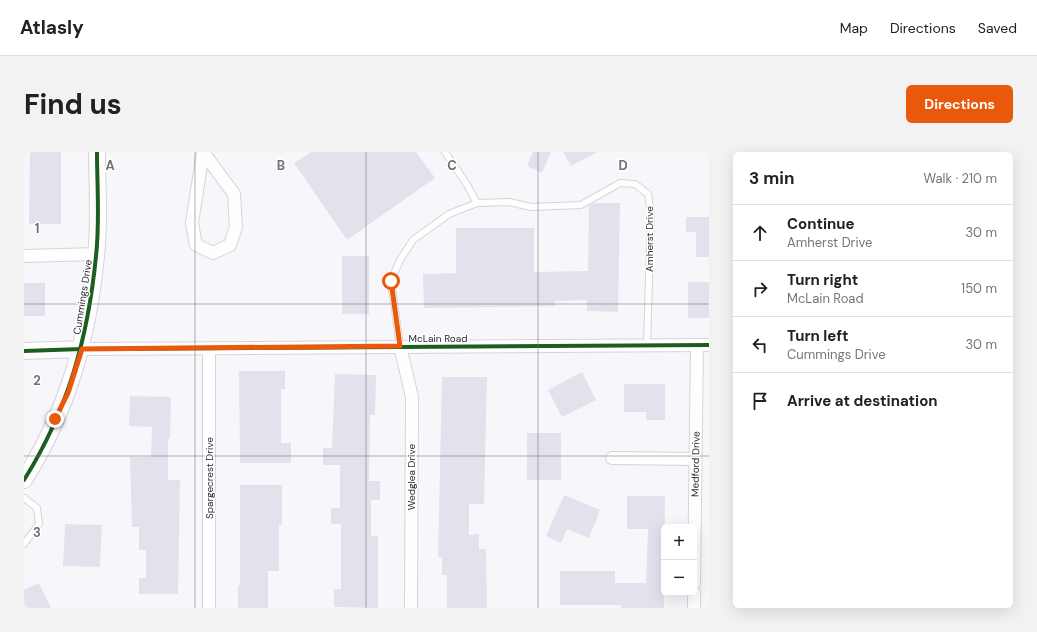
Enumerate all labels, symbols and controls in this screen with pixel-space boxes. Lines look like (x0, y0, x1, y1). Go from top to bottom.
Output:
text: Atlasly (20, 15, 84, 40)
text: Map (840, 19, 868, 37)
text: Directions (890, 19, 956, 37)
text: Saved (978, 19, 1017, 37)
button: Directions (906, 85, 1013, 123)
text: Find us (24, 86, 122, 123)
text: A (105, 157, 115, 174)
text: B (277, 157, 285, 174)
text: C (447, 157, 457, 174)
text: D (618, 157, 628, 174)
text: 3 min (749, 167, 794, 189)
text: Walk · 210 m (924, 170, 997, 187)
street label: Amherst Drive (643, 206, 656, 272)
text: Continue (787, 214, 855, 234)
text: 1 (35, 220, 39, 237)
icon: ahead (749, 222, 771, 244)
text: 30 m (965, 224, 997, 241)
text: Amherst Drive (787, 234, 872, 251)
street label: Cummings Drive (70, 258, 95, 336)
text: Turn right (787, 270, 858, 290)
route start (382, 272, 400, 290)
icon: right (749, 278, 771, 300)
text: 150 m (961, 280, 997, 297)
text: McLain Road (787, 290, 864, 307)
text: Turn left (787, 326, 848, 346)
street label: McLain Road (409, 332, 467, 345)
icon: left (749, 334, 771, 356)
text: 30 m (965, 336, 997, 353)
text: Cummings Drive (787, 346, 886, 363)
text: 2 (33, 372, 41, 389)
icon: arrive (749, 390, 771, 412)
text: Arrive at destination (787, 391, 938, 411)
route end (46, 410, 64, 428)
street label: Medford Drive (688, 431, 703, 497)
street label: Spargecrest Drive (203, 437, 216, 519)
street label: Wedglea Drive (405, 443, 418, 510)
text: 3 (33, 524, 41, 541)
map controls (661, 524, 697, 596)
button: + (661, 524, 697, 560)
button: − (661, 560, 697, 596)

